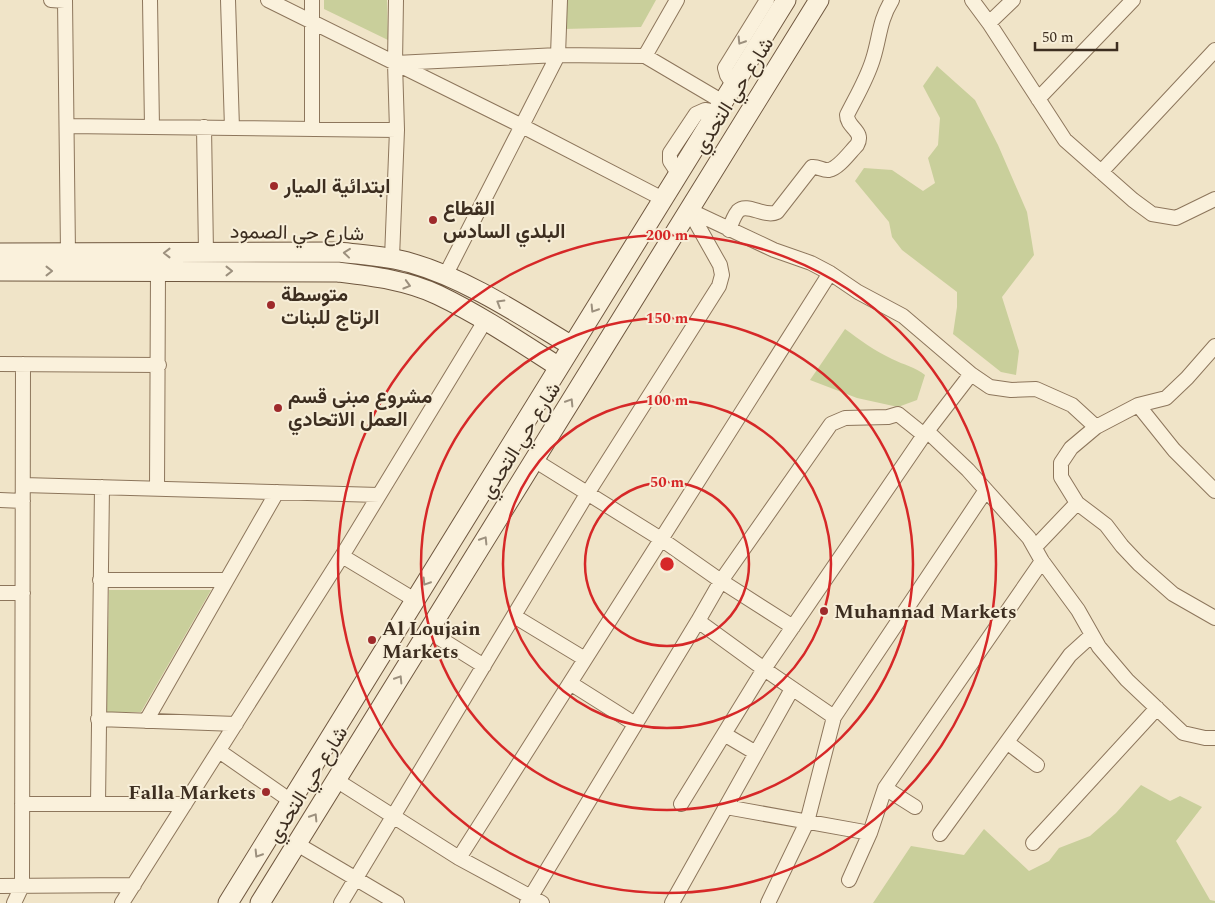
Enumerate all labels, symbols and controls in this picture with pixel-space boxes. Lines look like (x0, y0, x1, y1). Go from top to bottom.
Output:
scale bar (1035, 20, 1118, 52)
text: 50 m (1042, 26, 1074, 49)
street label: شارع حي التحدي (686, 31, 783, 160)
one-way arrow (738, 36, 747, 45)
place label: ابتدائية الميار (283, 172, 390, 202)
marker: ابتدائية الميار (268, 180, 280, 192)
place label: القطاع البلدي السادس (443, 194, 565, 248)
marker: القطاع البلدي السادس (427, 214, 439, 226)
street label: شارع حي الصمود (230, 217, 364, 250)
text: 200 m (646, 224, 689, 247)
one-way arrow (163, 248, 170, 258)
one-way arrow (343, 248, 351, 259)
one-way arrow (45, 266, 53, 276)
one-way arrow (225, 266, 233, 276)
one-way arrow (403, 279, 412, 290)
place label: متوسطة الرتاج للبنات (281, 280, 379, 333)
marker: متوسطة الرتاج للبنات (265, 299, 277, 311)
one-way arrow (496, 300, 505, 310)
one-way arrow (591, 304, 601, 313)
text: 150 m (646, 307, 689, 330)
street label: شارع حي التحدي (473, 376, 570, 505)
place label: مشروع مبنى قسم العمل الاتحادي (288, 382, 432, 436)
text: 100 m (646, 389, 689, 412)
one-way arrow (563, 399, 573, 408)
marker: مشروع مبنى قسم العمل الاتحادي (272, 402, 284, 414)
text: 50 m (650, 471, 685, 494)
one-way arrow (478, 537, 488, 546)
centre of rings (658, 555, 676, 573)
one-way arrow (423, 576, 433, 585)
place label: Muhannad Markets (834, 597, 1017, 627)
marker: Muhannad Markets (818, 605, 830, 617)
place label: Al Loujain Markets (382, 614, 481, 667)
marker: Al Loujain Markets (366, 634, 378, 646)
one-way arrow (393, 675, 402, 684)
street label: شارع حي التحدي (260, 720, 357, 849)
place label: Falla Markets (128, 778, 256, 808)
marker: Falla Markets (260, 786, 272, 798)
one-way arrow (307, 813, 317, 822)
one-way arrow (255, 849, 265, 858)

